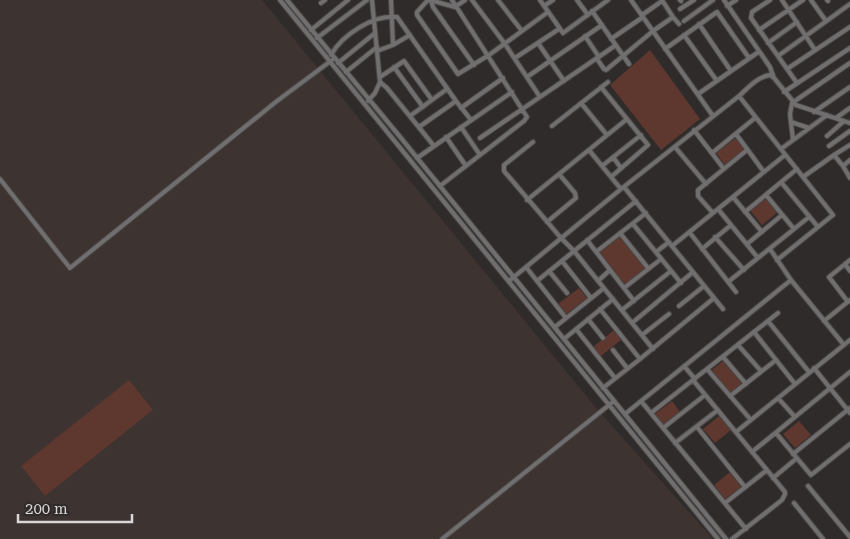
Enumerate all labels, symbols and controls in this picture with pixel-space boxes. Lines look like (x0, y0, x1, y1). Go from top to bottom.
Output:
scale bar (18, 492, 131, 524)
text: 200 m (25, 500, 68, 518)

